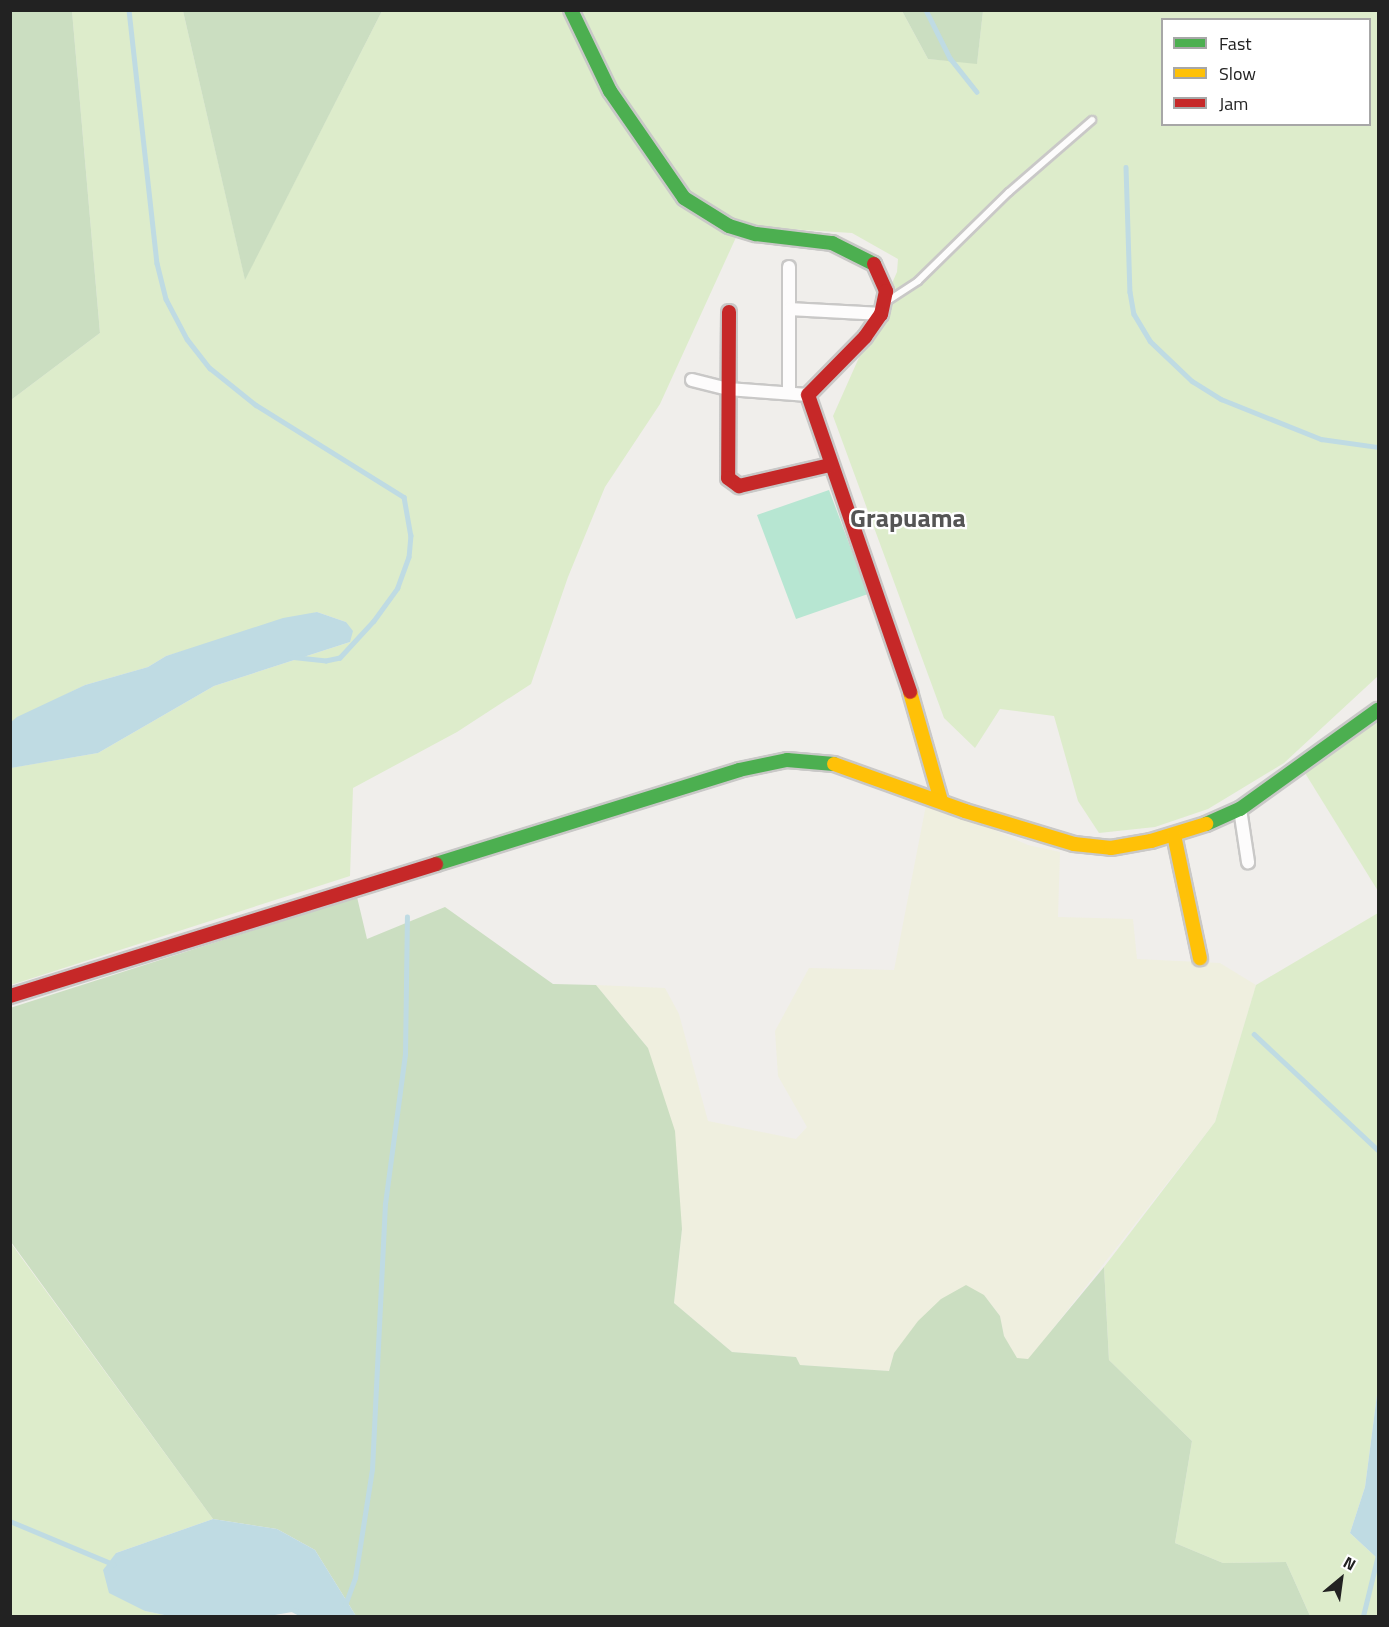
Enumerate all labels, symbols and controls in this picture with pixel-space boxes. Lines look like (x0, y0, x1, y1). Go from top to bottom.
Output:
legend (1161, 18, 1371, 126)
text: Fast (1219, 30, 1252, 57)
text: Slow (1219, 60, 1256, 87)
text: Jam (1219, 90, 1248, 117)
district label: Grapuama (850, 502, 966, 534)
north arrow (1311, 1549, 1371, 1609)
text: N (1339, 1550, 1360, 1576)

